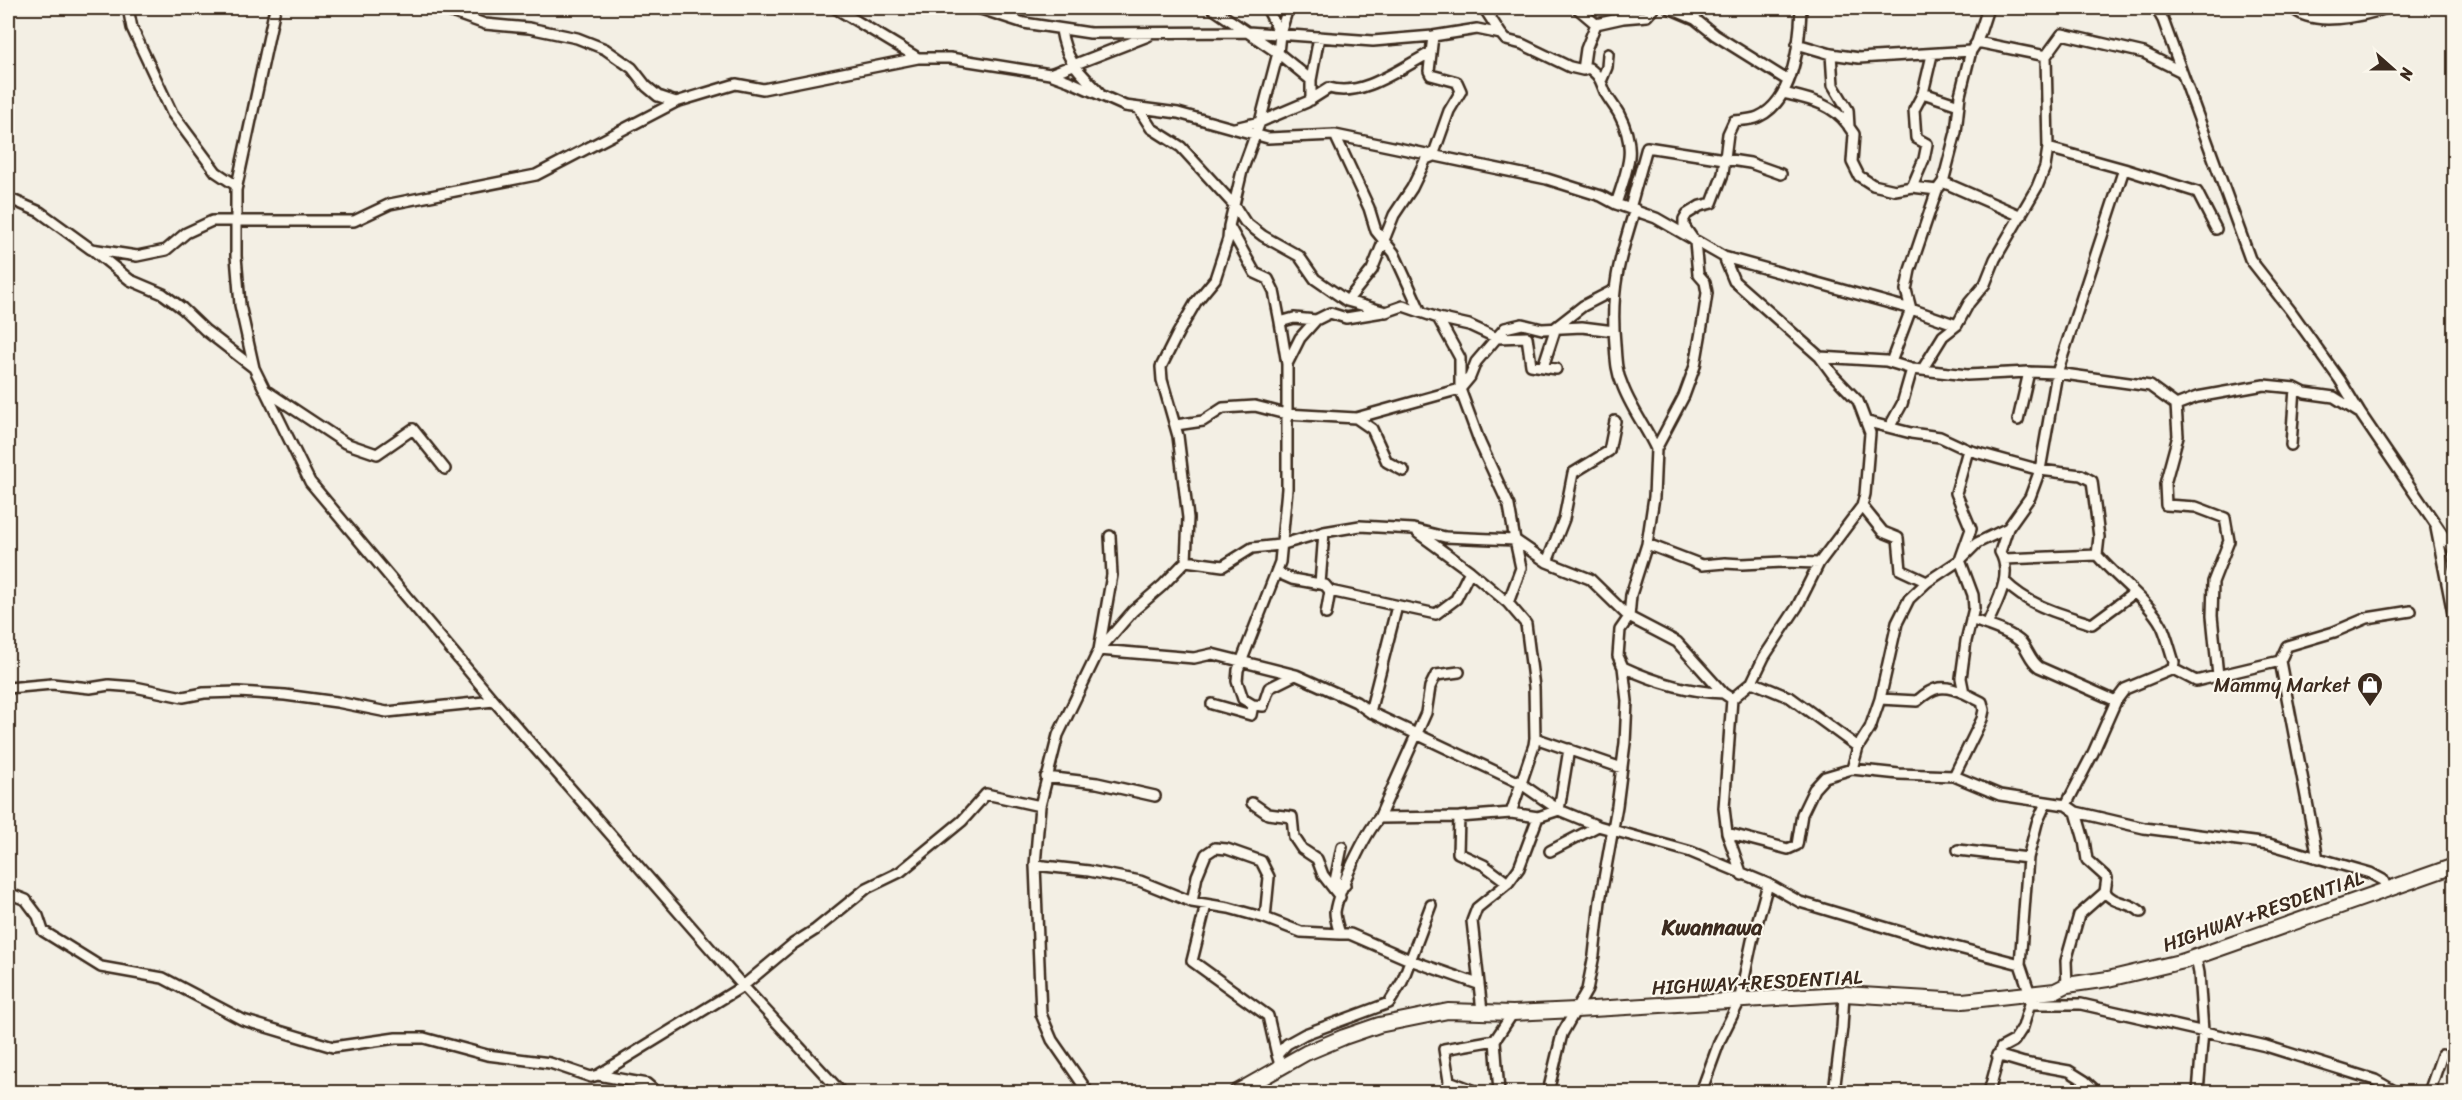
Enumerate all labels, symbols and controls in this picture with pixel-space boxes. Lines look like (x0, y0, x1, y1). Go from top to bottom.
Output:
north arrow (2363, 39, 2423, 99)
text: N (2391, 63, 2422, 85)
place label: Mammy Market (2214, 668, 2351, 703)
shop icon: Mammy Market (2355, 670, 2385, 708)
street label: HIGHWAY+RESDENTIAL (2158, 860, 2369, 962)
district label: Kwannawa (1661, 908, 1763, 947)
street label: HIGHWAY+RESDENTIAL (1651, 959, 1864, 1005)

